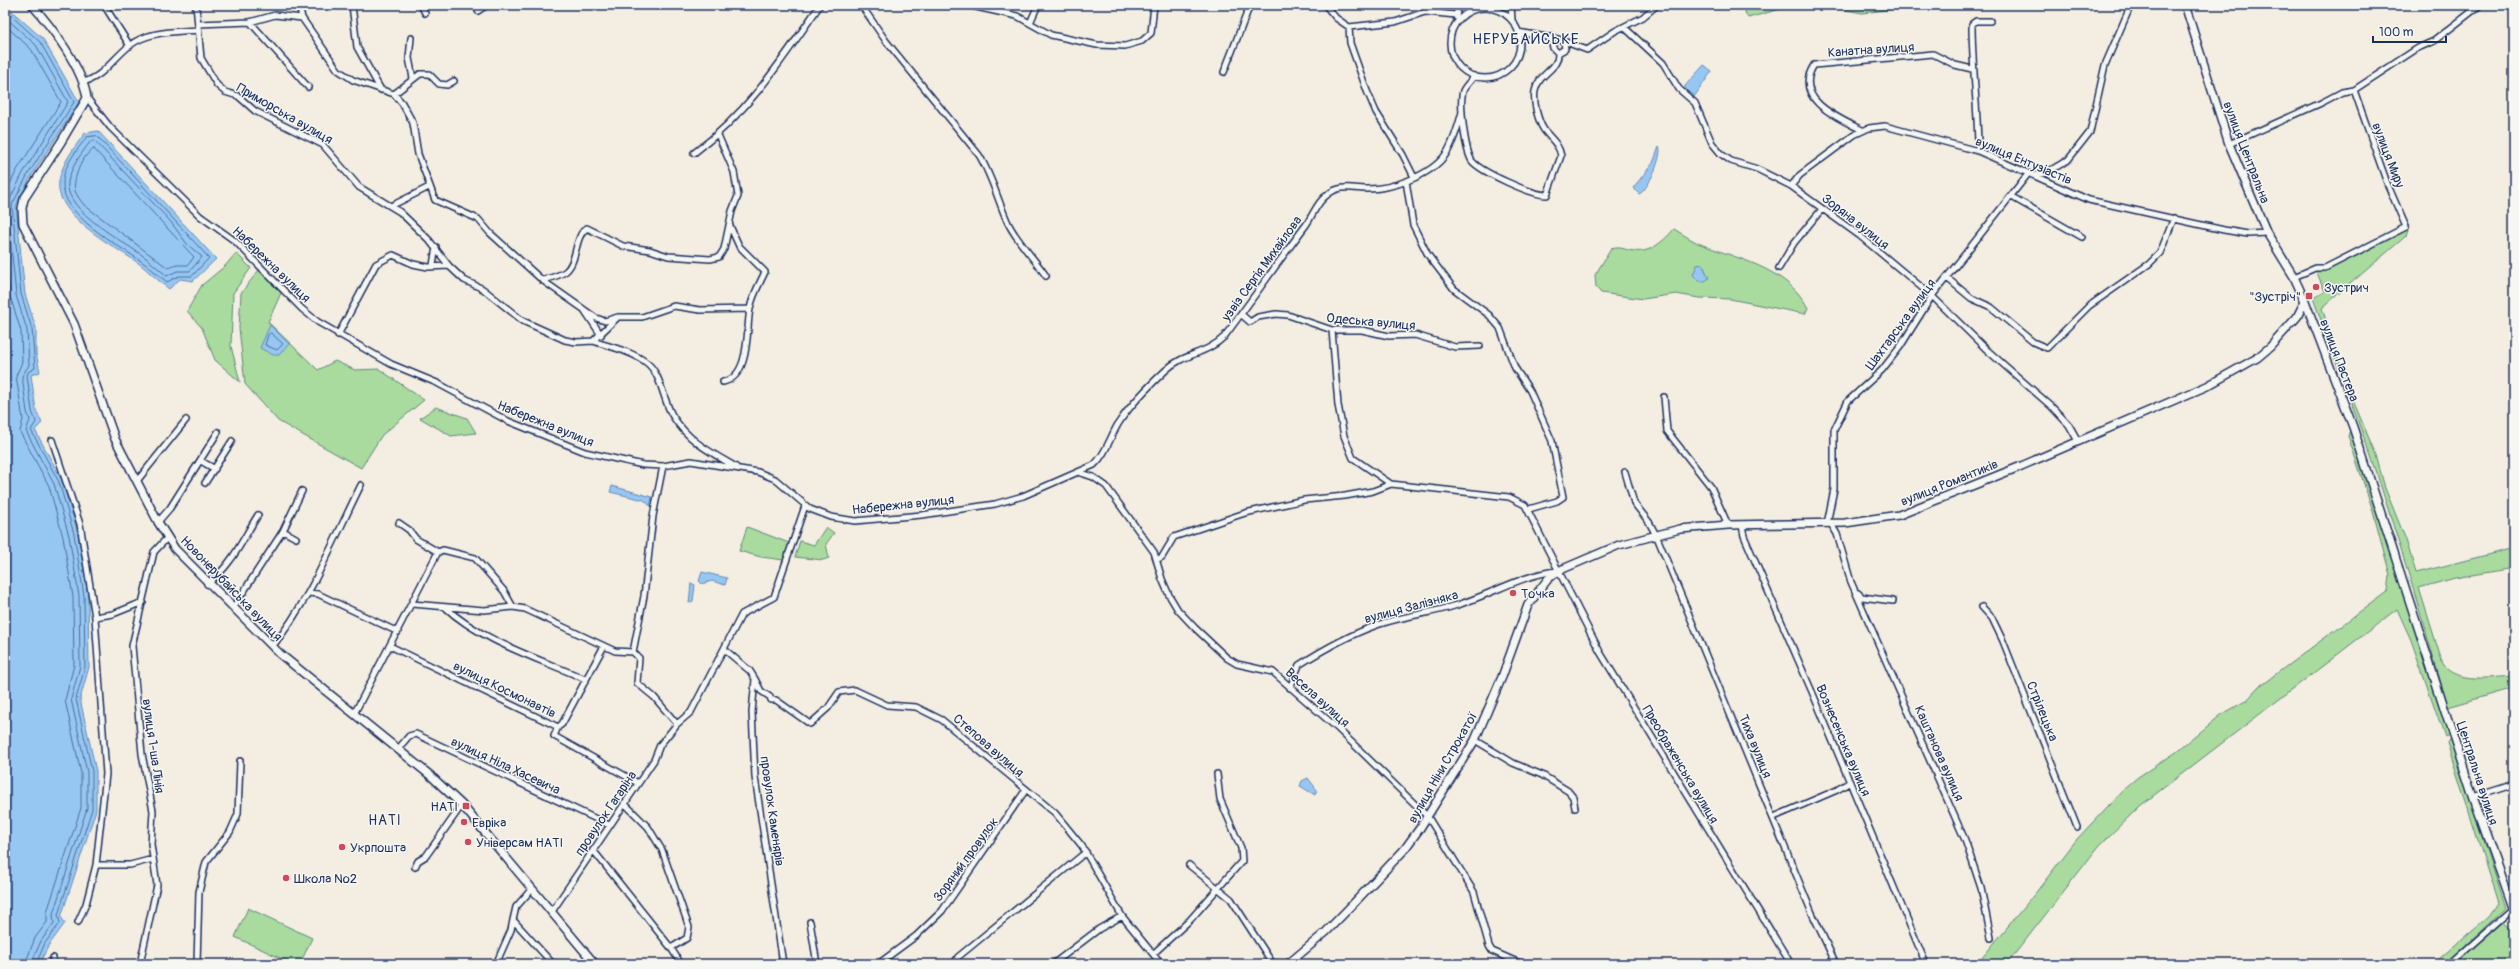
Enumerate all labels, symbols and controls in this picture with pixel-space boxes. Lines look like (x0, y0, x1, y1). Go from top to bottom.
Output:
scale bar (2373, 18, 2446, 44)
text: 100 m (2379, 25, 2414, 40)
district label: НЕРУБАЙСЬКЕ (1472, 30, 1580, 49)
street label: Канатна вулиця (1827, 39, 1915, 61)
street label: Приморська вулиця (234, 80, 335, 148)
street label: вулиця Центральна (2219, 99, 2273, 206)
street label: вулиця Миру (2368, 121, 2408, 191)
street label: вулиця Ентузіастів (1973, 133, 2074, 188)
street label: Зоряна вулиця (1818, 190, 1892, 253)
street label: узвіз Сергія Михайлова (1218, 213, 1305, 325)
street label: Набережна вулиця (229, 223, 314, 306)
street label: Шахтарська вулиця (1862, 276, 1939, 373)
place label: Зустрич (2324, 280, 2369, 296)
marker: Зустрич (2311, 282, 2321, 292)
place label: "Зустріч" (2249, 289, 2301, 305)
marker: "Зустріч" (2304, 291, 2314, 301)
street label: Одеська вулиця (1326, 310, 1416, 334)
street label: вулиця Пастера (2316, 317, 2362, 404)
street label: Набережна вулиця (495, 397, 596, 451)
street label: вулиця Романтиків (1898, 456, 2001, 510)
street label: Набережна вулиця (851, 492, 955, 518)
street label: Новонерубайська вулиця (177, 533, 286, 645)
place label: Точка (1521, 586, 1555, 602)
street label: вулиця Залізняка (1363, 587, 1460, 627)
marker: Точка (1508, 588, 1518, 598)
street label: вулиця Космонавтів (451, 658, 559, 722)
street label: Весела вулиця (1282, 665, 1353, 731)
street label: Стрілецька (2023, 679, 2061, 744)
street label: Вознесенська вулиця (1812, 682, 1874, 799)
street label: вулиця 1-ша Лінія (138, 698, 168, 794)
street label: Преображенська вулиця (1638, 702, 1722, 827)
street label: Каштанова вулиця (1911, 703, 1967, 804)
street label: вулиця Ніни Строкатої (1405, 709, 1481, 826)
street label: Степова вулиця (950, 711, 1027, 781)
street label: Тиха вулиця (1735, 712, 1775, 781)
street label: Центральна вулиця (2453, 720, 2501, 827)
street label: вулиця Ніла Хасевича (448, 734, 563, 798)
street label: провулок Каменярів (756, 755, 788, 867)
street label: провулок Гагаріна (572, 768, 640, 859)
place label: НАТІ (430, 799, 458, 815)
marker: НАТІ (461, 801, 471, 811)
district label: НАТІ (368, 812, 402, 829)
street label: Зоряний провулок (930, 814, 1002, 905)
place label: Евріка (472, 815, 506, 831)
marker: Евріка (459, 817, 469, 827)
place label: Універсам НАТІ (476, 835, 563, 851)
marker: Універсам НАТІ (463, 837, 473, 847)
place label: Укрпошта (350, 840, 406, 856)
marker: Укрпошта (337, 842, 347, 852)
place label: Школа №2 (294, 871, 357, 887)
marker: Школа №2 (281, 873, 291, 883)

